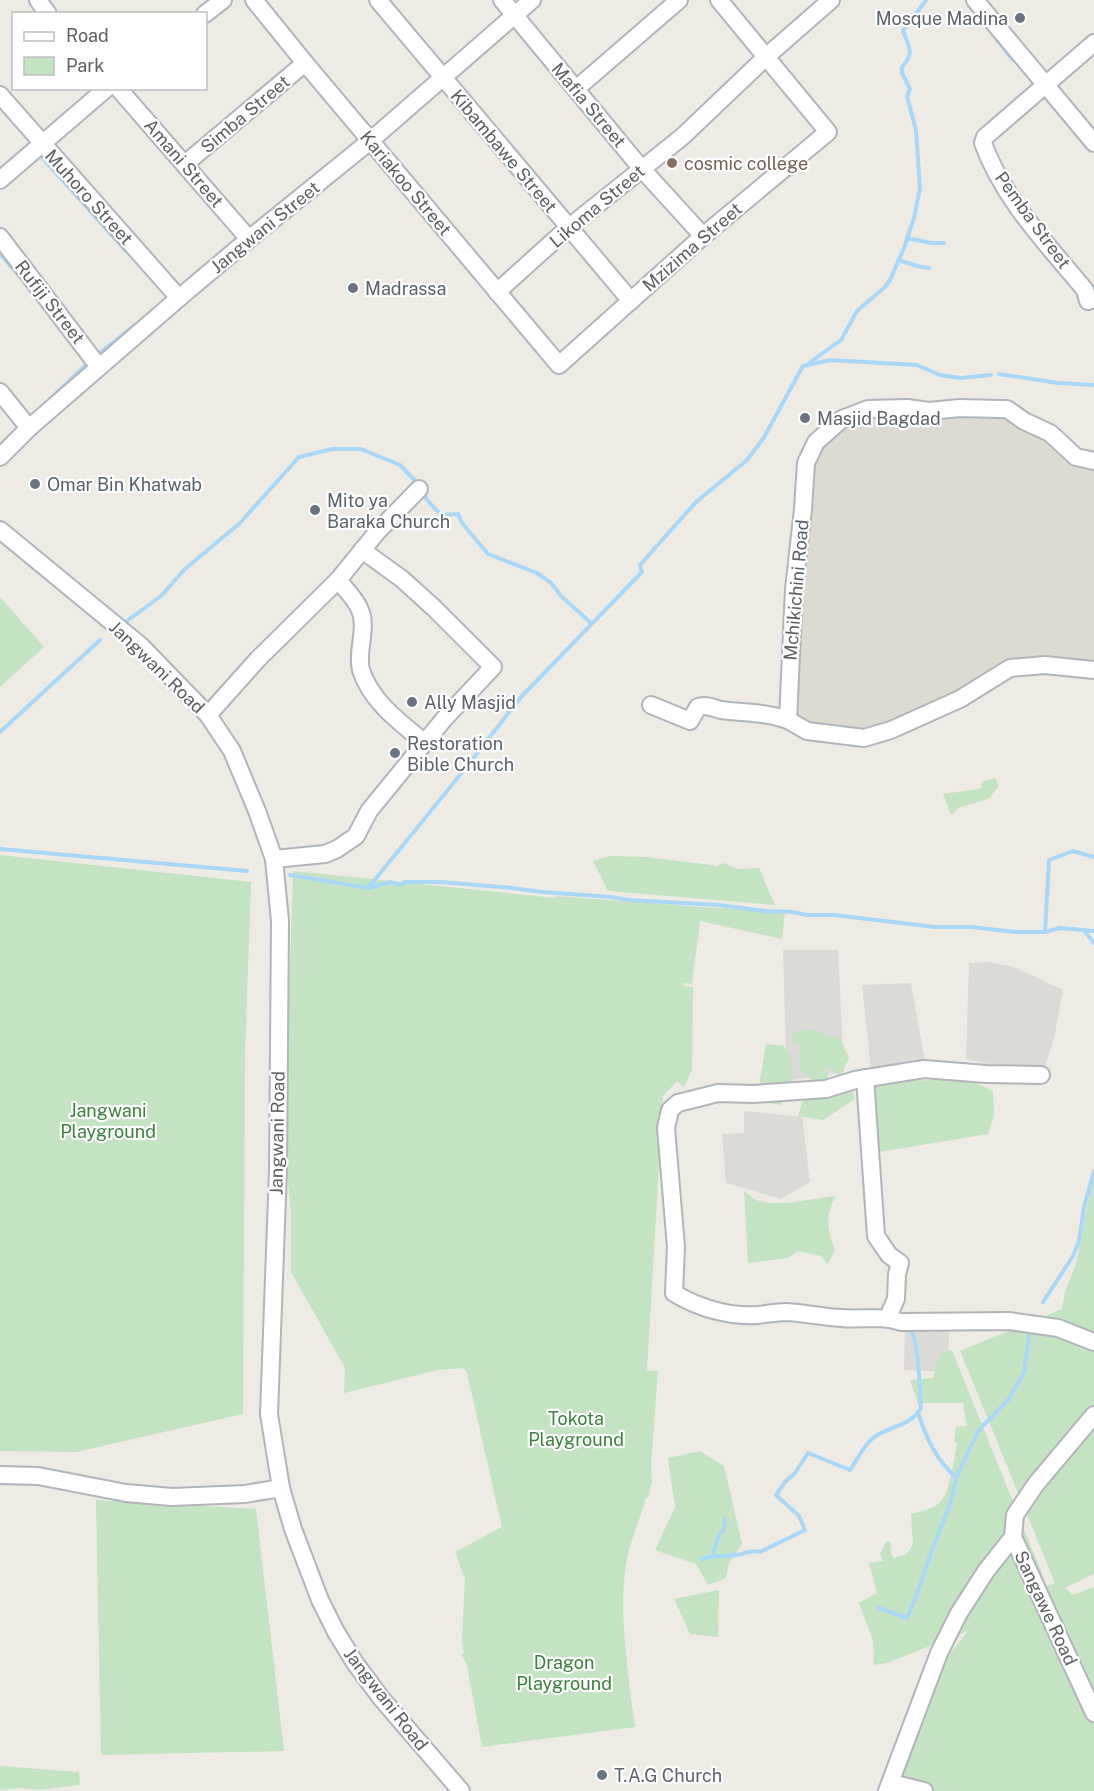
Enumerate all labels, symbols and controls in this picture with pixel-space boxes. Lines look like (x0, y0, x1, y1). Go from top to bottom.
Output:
place label: Mosque Madina (876, 8, 1008, 29)
marker: Mosque Madina (1013, 11, 1027, 25)
legend (12, 12, 207, 90)
text: Road (66, 25, 109, 46)
text: Park (66, 55, 104, 76)
street label: Mafia Street (548, 58, 630, 152)
street label: Simba Street (196, 71, 294, 157)
street label: Kibambawe Street (446, 85, 562, 217)
street label: Amani Street (140, 115, 228, 211)
street label: Kariakoo Street (356, 126, 456, 240)
street label: Muhoro Street (41, 145, 137, 249)
place label: cosmic college (684, 153, 808, 174)
marker: cosmic college (665, 156, 679, 170)
street label: Likoma Street (545, 160, 649, 252)
street label: Pemba Street (991, 167, 1075, 273)
street label: Jangwani Street (206, 177, 324, 277)
street label: Mzizima Street (638, 198, 746, 296)
street label: Rufiji Street (11, 256, 89, 348)
place label: Madrassa (365, 278, 446, 299)
marker: Madrassa (346, 281, 360, 295)
place label: Masjid Bagdad (817, 408, 941, 429)
marker: Masjid Bagdad (798, 411, 812, 425)
place label: Omar Bin Khatwab (47, 474, 202, 495)
marker: Omar Bin Khatwab (28, 477, 42, 491)
place label: Mito ya Baraka Church (327, 490, 450, 532)
marker: Mito ya Baraka Church (308, 503, 322, 517)
street label: Mchikichini Road (779, 519, 813, 661)
street label: Jangwani Road (105, 616, 209, 718)
place label: Ally Masjid (424, 692, 516, 713)
marker: Ally Masjid (405, 695, 419, 709)
place label: Restoration Bible Church (407, 733, 514, 775)
marker: Restoration Bible Church (388, 746, 402, 760)
street label: Jangwani Road (265, 1071, 289, 1195)
park label: Jangwani Playground (60, 1100, 156, 1142)
park label: Tokota Playground (528, 1408, 624, 1450)
street label: Sangawe Road (1010, 1547, 1082, 1669)
street label: Jangwani Road (340, 1644, 432, 1754)
park label: Dragon Playground (516, 1652, 612, 1694)
place label: T.A.G Church (614, 1765, 722, 1786)
marker: T.A.G Church (595, 1768, 609, 1782)

